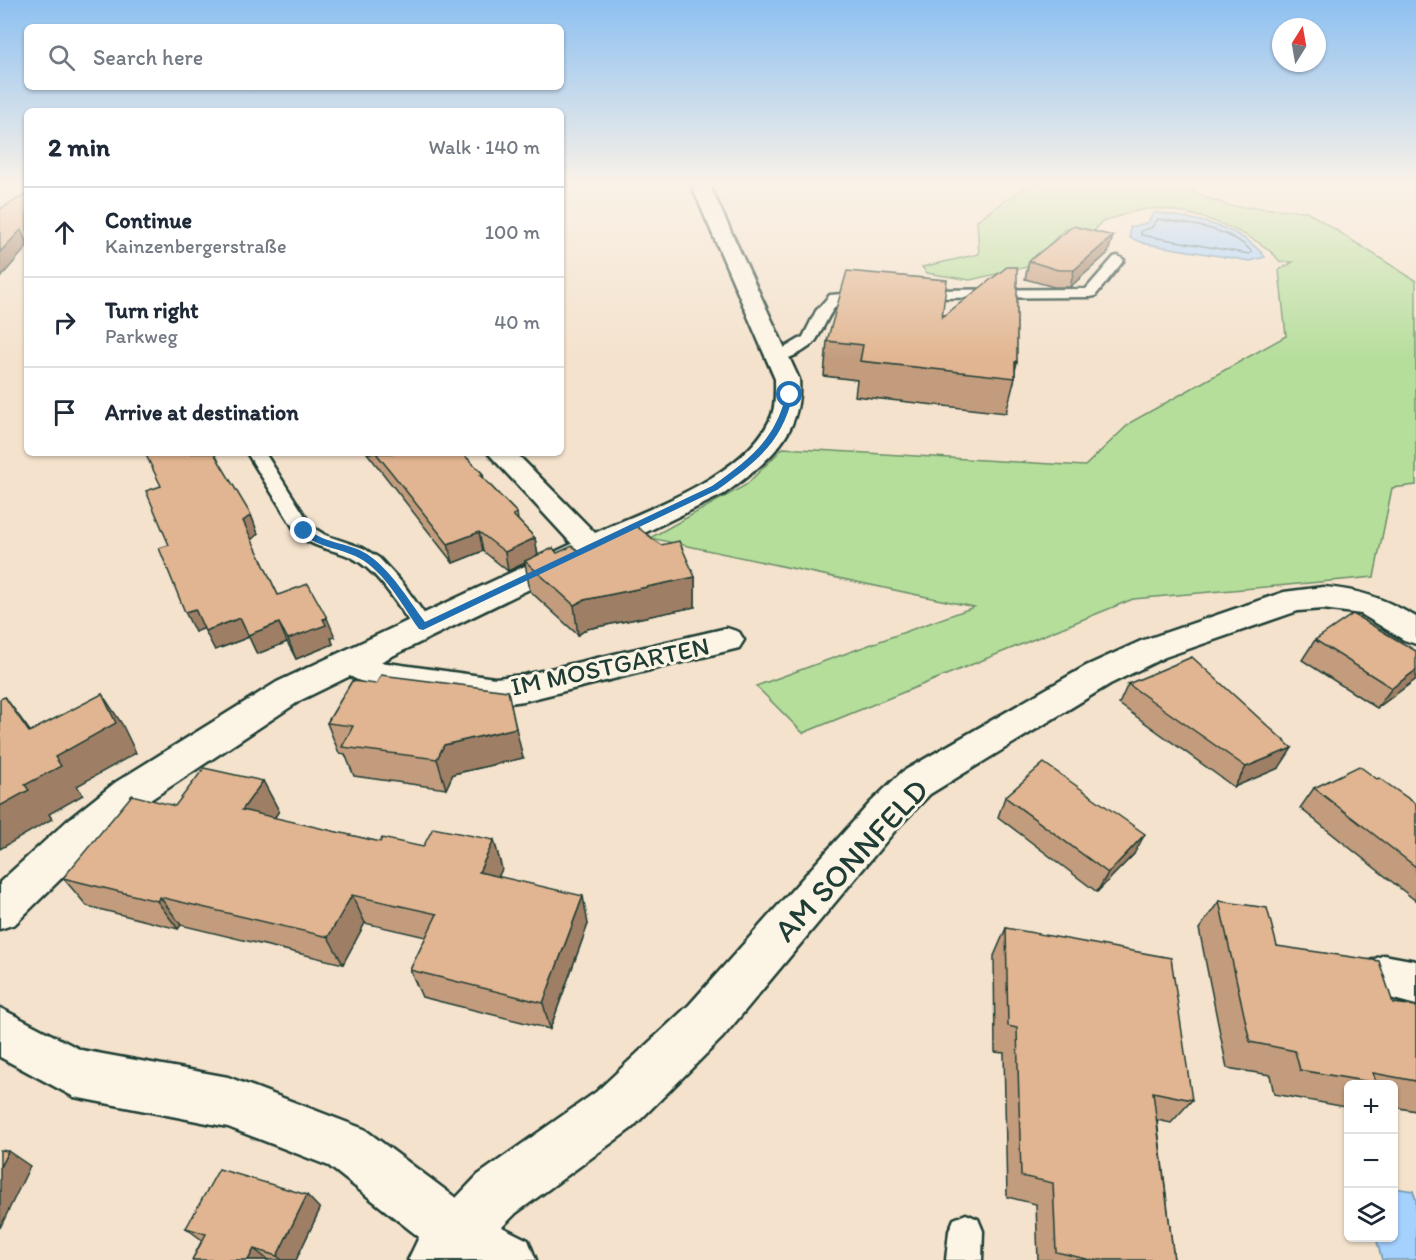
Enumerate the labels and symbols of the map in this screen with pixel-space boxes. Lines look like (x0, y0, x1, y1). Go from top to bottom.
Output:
north arrow (1272, 18, 1326, 72)
route start (776, 381, 802, 407)
route end (290, 517, 316, 543)
street label: IM MOSTGARTEN (508, 629, 712, 703)
street label: AM SONNFELD (766, 771, 936, 949)

